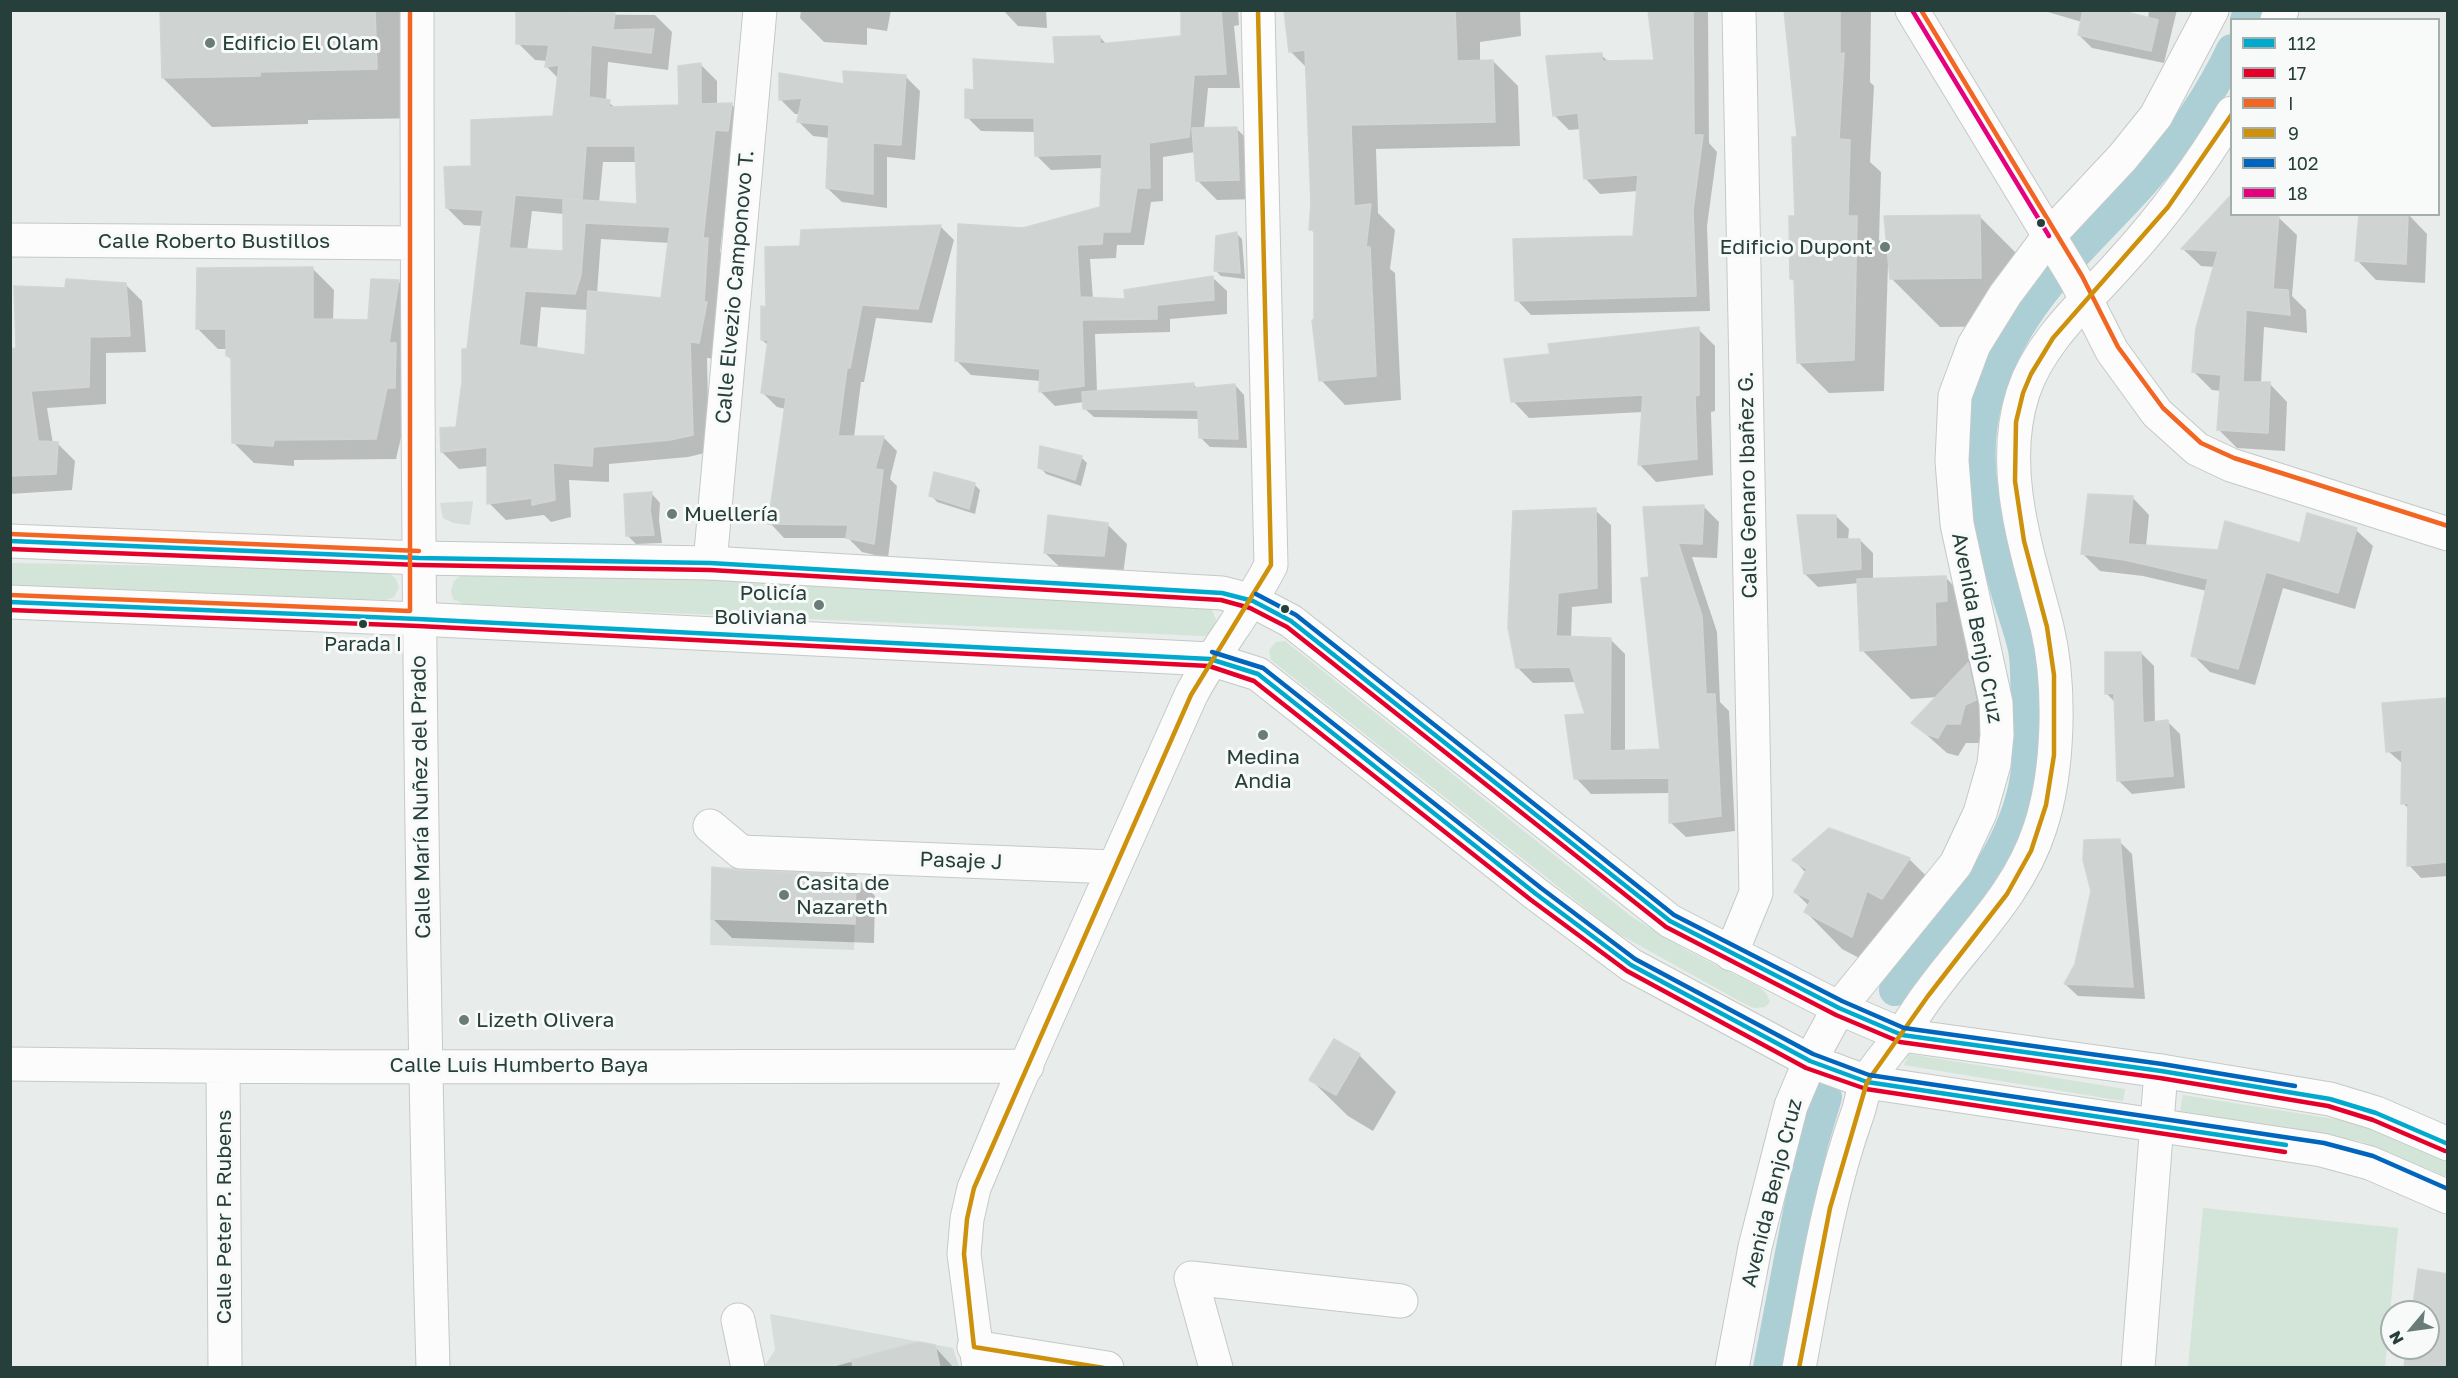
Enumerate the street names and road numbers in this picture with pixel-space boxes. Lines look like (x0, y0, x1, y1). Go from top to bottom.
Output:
street label: Calle Elvezio Camponovo T. (710, 149, 760, 425)
street label: Calle Roberto Bustillos (98, 228, 330, 254)
street label: Calle Genaro Ibañez G. (1733, 371, 1763, 599)
street label: Avenida Benjo Cruz (1946, 531, 2008, 725)
street label: Calle María Nuñez del Prado (406, 655, 436, 939)
street label: Pasaje J (919, 847, 1003, 875)
street label: Calle Luis Humberto Baya (390, 1052, 648, 1078)
street label: Avenida Benjo Cruz (1736, 1096, 1808, 1290)
street label: Calle Peter P. Rubens (211, 1110, 237, 1324)

